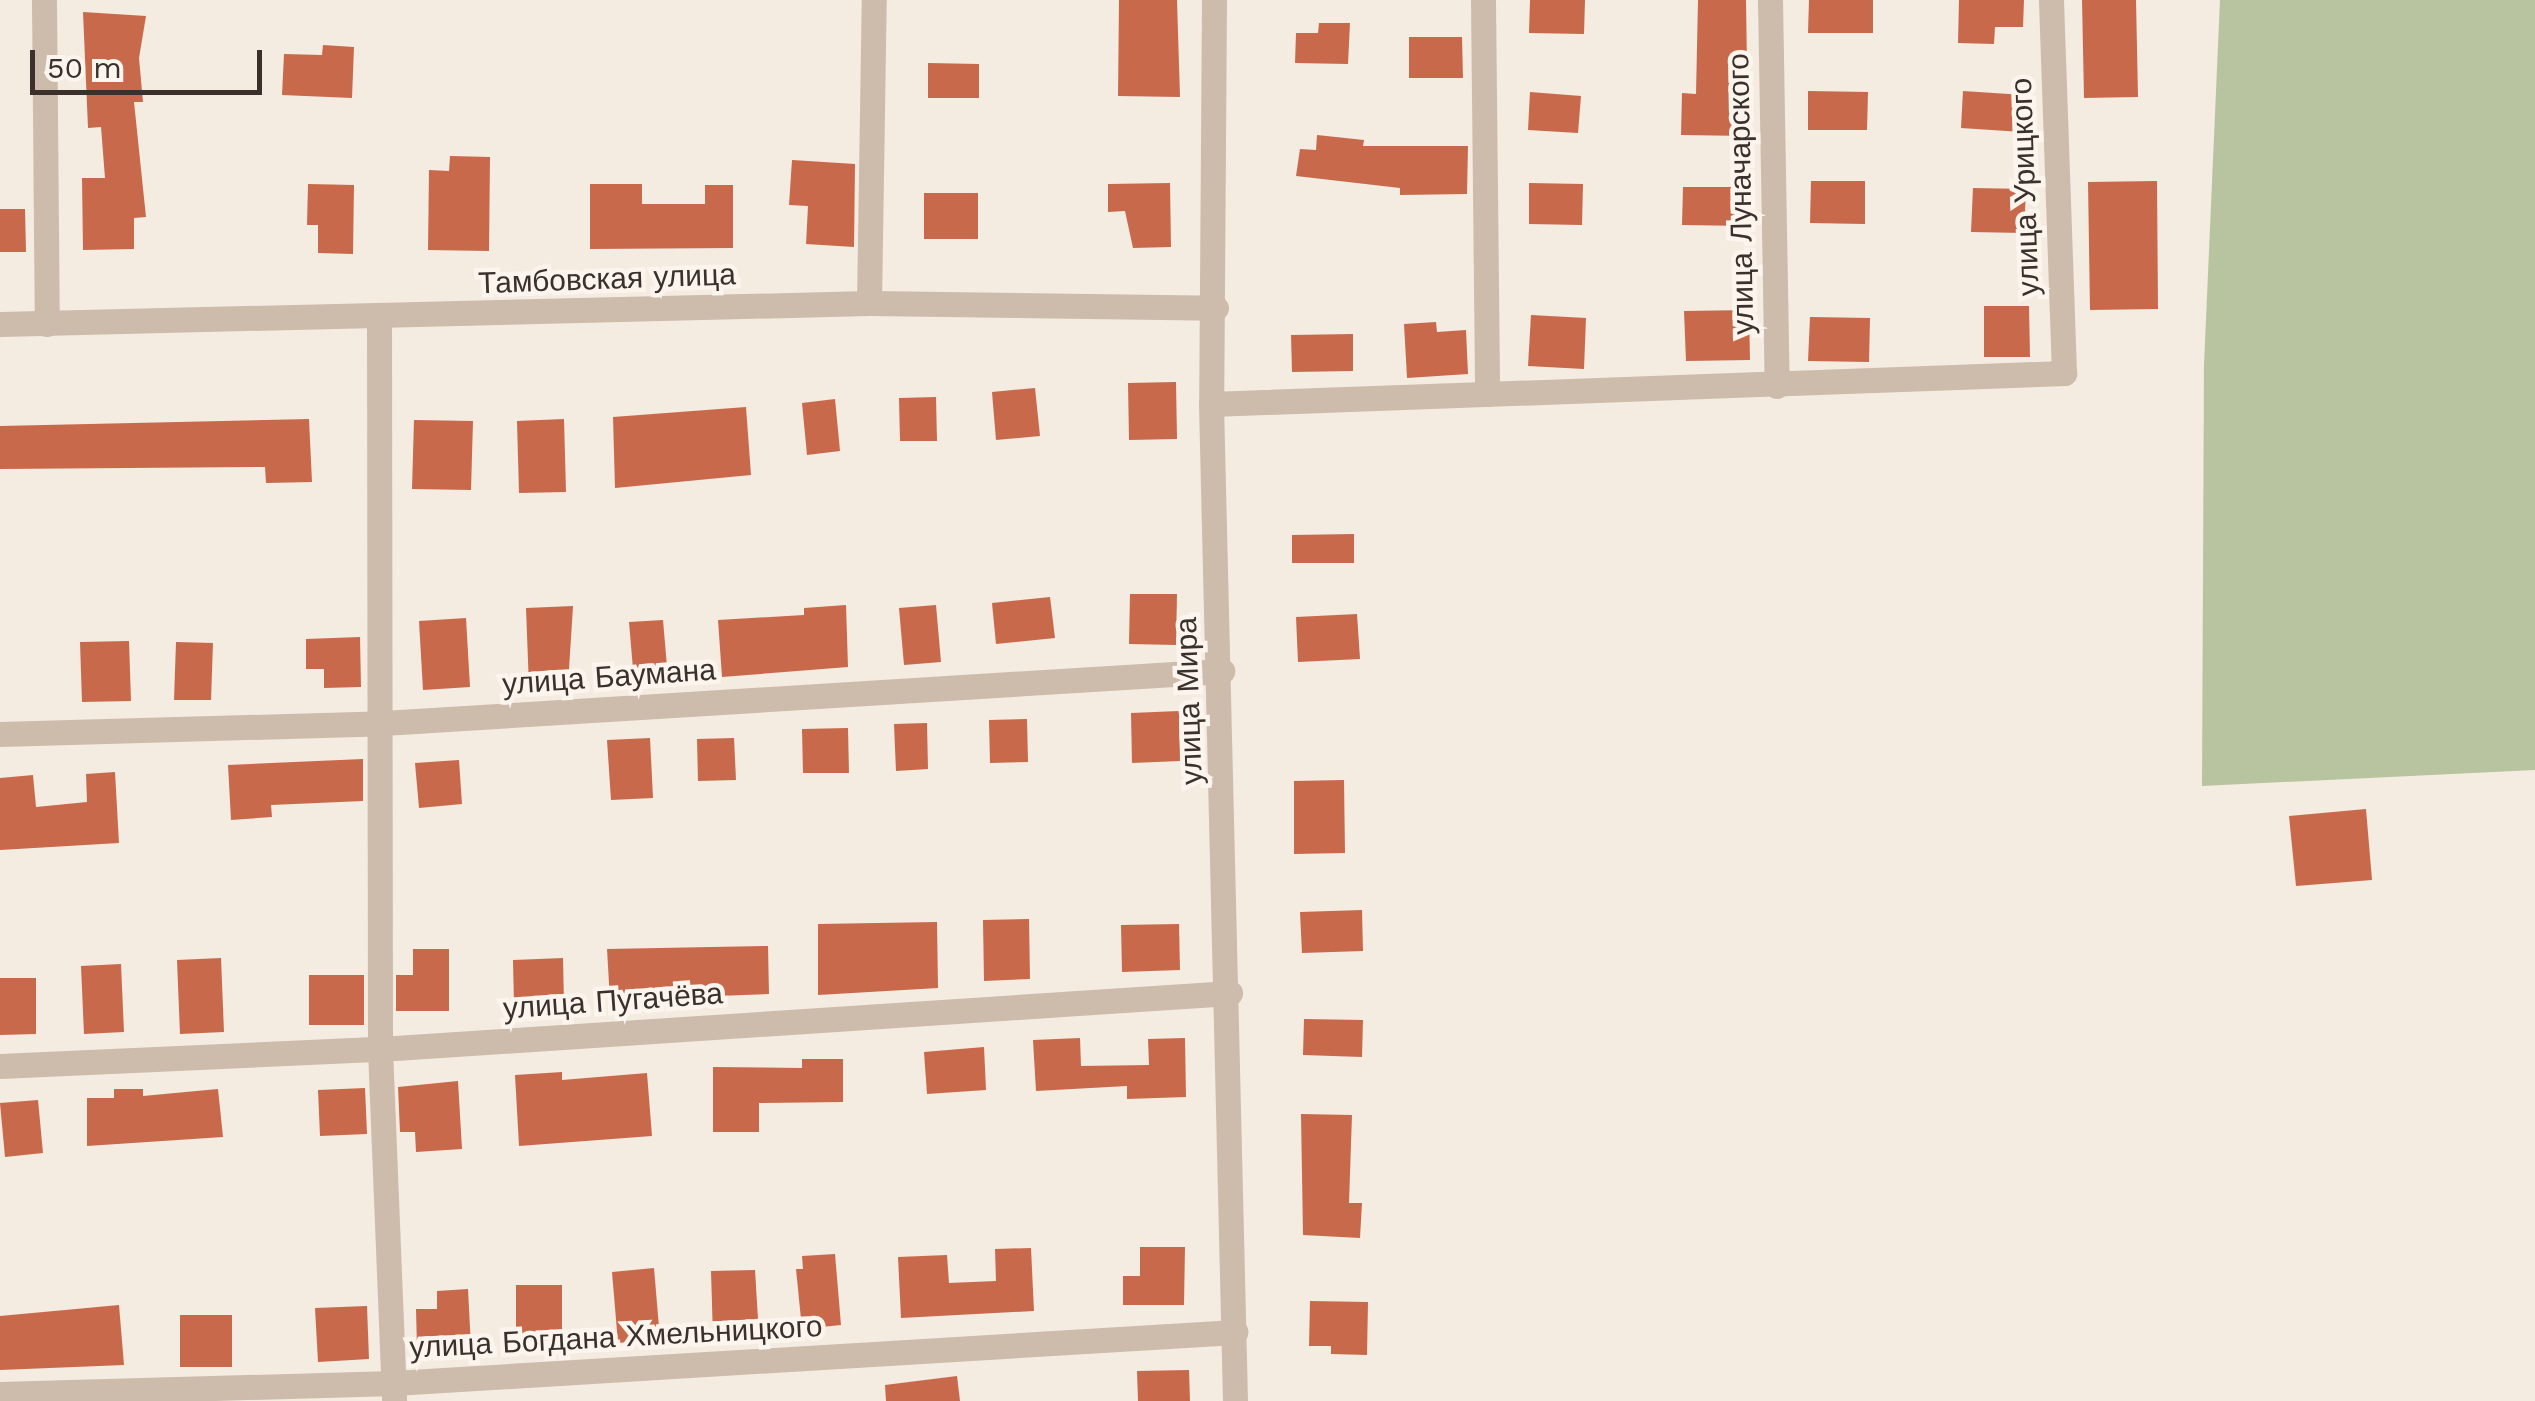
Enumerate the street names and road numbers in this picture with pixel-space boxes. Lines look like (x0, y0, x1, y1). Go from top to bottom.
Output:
street label: улица Луначарского (1721, 53, 1761, 335)
street label: улица Урицкого (2003, 77, 2047, 297)
street label: Тамбовская улица (478, 257, 736, 301)
street label: улица Мира (1168, 617, 1210, 785)
street label: улица Баумана (501, 652, 717, 702)
street label: улица Пугачёва (502, 975, 724, 1027)
street label: улица Богдана Хмельницкого (409, 1308, 823, 1366)

